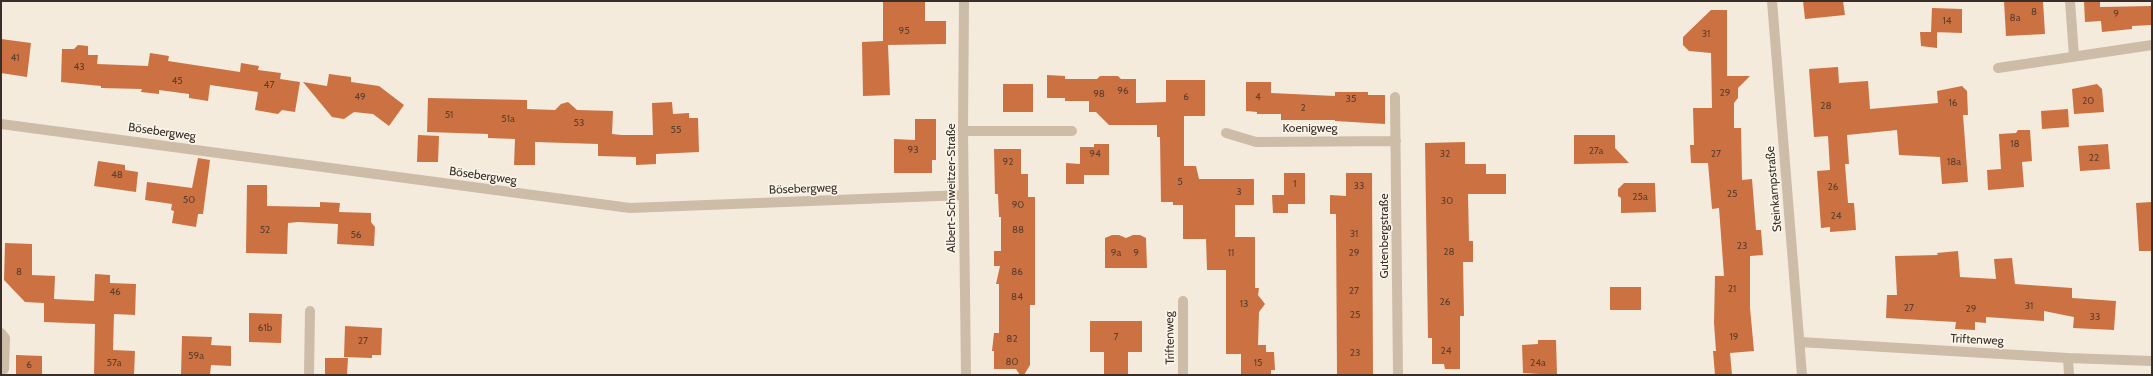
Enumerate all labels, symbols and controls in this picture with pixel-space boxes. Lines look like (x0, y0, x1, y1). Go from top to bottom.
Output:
house number: 8 (2031, 6, 2037, 18)
house number: 9 (2113, 8, 2119, 20)
house number: 8a (2010, 12, 2020, 24)
house number: 14 (1942, 15, 1952, 27)
house number: 95 (898, 25, 910, 37)
house number: 31 (1702, 28, 1710, 40)
house number: 41 (10, 52, 20, 64)
house number: 43 (73, 61, 85, 73)
house number: 45 (171, 75, 183, 87)
house number: 47 (264, 79, 274, 91)
house number: 96 (1117, 85, 1129, 97)
house number: 29 (1720, 87, 1730, 99)
house number: 98 (1093, 88, 1105, 100)
house number: 49 (354, 91, 366, 103)
house number: 6 (1183, 91, 1189, 103)
house number: 4 (1255, 91, 1261, 103)
house number: 35 (1346, 93, 1356, 105)
house number: 20 (2082, 95, 2094, 107)
house number: 16 (1949, 97, 1957, 109)
house number: 28 (1820, 100, 1832, 112)
house number: 2 (1300, 102, 1306, 114)
house number: 51 (445, 109, 453, 121)
house number: 51a (501, 113, 515, 125)
house number: 53 (574, 117, 584, 129)
street label: Bösebergweg (127, 120, 197, 144)
street label: Koenigweg (1282, 121, 1338, 135)
street label: Albert-Schweitzer-Straße (944, 123, 958, 253)
house number: 55 (671, 124, 681, 136)
house number: 18 (2010, 138, 2020, 150)
house number: 93 (907, 144, 919, 156)
house number: 27a (1589, 145, 1603, 157)
street label: Steinkampstraße (1763, 146, 1785, 232)
house number: 94 (1089, 148, 1101, 160)
house number: 32 (1440, 148, 1450, 160)
house number: 27 (1711, 148, 1721, 160)
house number: 22 (2089, 152, 2099, 164)
house number: 92 (1003, 156, 1013, 168)
house number: 18a (1947, 156, 1961, 168)
street label: Bösebergweg (448, 164, 518, 188)
house number: 48 (111, 169, 123, 181)
house number: 5 (1177, 176, 1183, 188)
house number: 1 (1293, 178, 1297, 190)
house number: 33 (1354, 180, 1364, 192)
street label: Bösebergweg (769, 181, 837, 197)
house number: 26 (1828, 181, 1838, 193)
house number: 3 (1236, 186, 1242, 198)
house number: 25 (1727, 188, 1737, 200)
house number: 25a (1632, 191, 1648, 203)
street label: Gutenbergstraße (1377, 193, 1391, 279)
house number: 50 (183, 194, 195, 206)
house number: 30 (1441, 195, 1453, 207)
house number: 90 (1012, 199, 1024, 211)
house number: 24 (1830, 210, 1842, 222)
house number: 52 (260, 224, 270, 236)
house number: 88 (1012, 224, 1024, 236)
house number: 31 (1350, 228, 1358, 240)
house number: 56 (350, 229, 362, 241)
house number: 23 (1737, 240, 1747, 252)
house number: 28 (1443, 246, 1455, 258)
house number: 9a (1111, 247, 1121, 259)
house number: 9 (1133, 247, 1139, 259)
house number: 11 (1228, 247, 1234, 259)
house number: 29 (1349, 247, 1359, 259)
house number: 8 (16, 266, 22, 278)
house number: 86 (1011, 266, 1023, 278)
house number: 21 (1728, 283, 1736, 295)
house number: 27 (1349, 285, 1359, 297)
house number: 46 (109, 286, 121, 298)
house number: 84 (1011, 291, 1023, 303)
house number: 26 (1440, 296, 1450, 308)
house number: 13 (1240, 298, 1248, 310)
house number: 31 (2025, 300, 2033, 312)
house number: 27 (1904, 302, 1914, 314)
house number: 29 (1966, 303, 1976, 315)
house number: 25 (1350, 309, 1360, 321)
street label: Triftenweg (1162, 311, 1178, 365)
house number: 33 (2090, 311, 2100, 323)
house number: 61b (258, 322, 272, 334)
house number: 7 (1113, 331, 1119, 343)
house number: 19 (1730, 331, 1738, 343)
street label: Triftenweg (1950, 331, 2004, 349)
house number: 82 (1006, 333, 1018, 345)
house number: 27 (358, 335, 368, 347)
house number: 24 (1440, 345, 1452, 357)
house number: 23 (1350, 347, 1360, 359)
house number: 59a (188, 350, 204, 362)
house number: 80 (1005, 356, 1019, 368)
house number: 57a (107, 357, 121, 369)
house number: 15 (1254, 357, 1262, 369)
house number: 24a (1530, 357, 1546, 369)
house number: 6 (26, 359, 32, 371)

